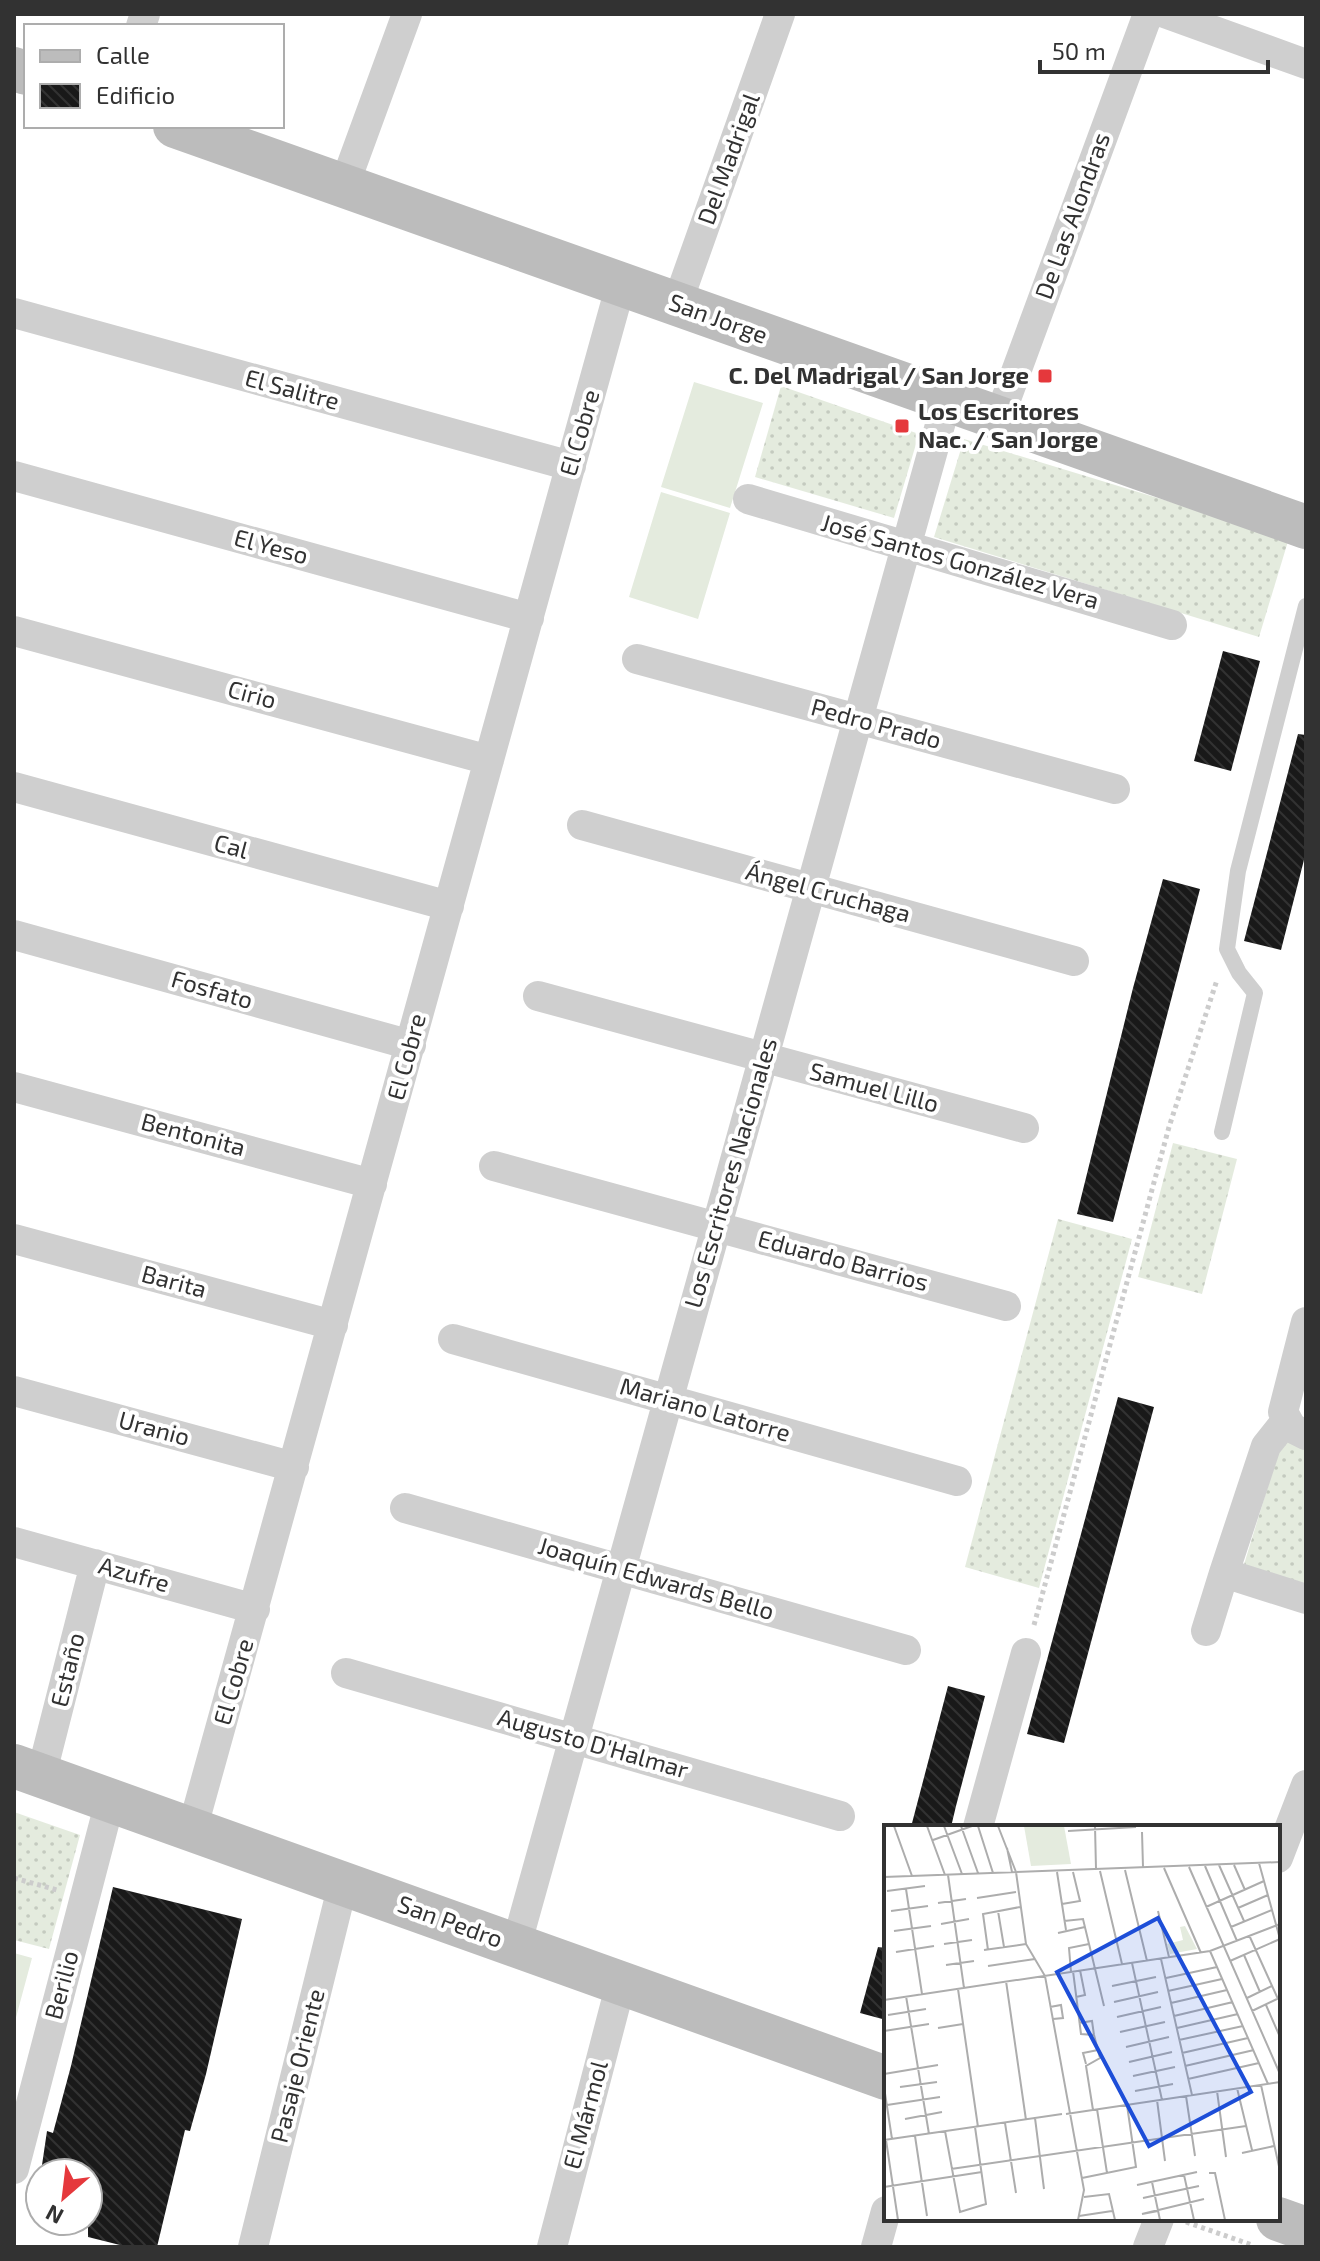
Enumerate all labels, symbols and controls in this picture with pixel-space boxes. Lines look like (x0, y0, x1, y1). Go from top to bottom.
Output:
legend (24, 24, 284, 128)
scale bar (1040, 24, 1268, 74)
text: 50 m (1052, 36, 1106, 65)
text: Calle (96, 40, 150, 69)
text: Edificio (96, 80, 175, 109)
street label: Del Madrigal (690, 89, 765, 228)
street label: De Las Alondras (1028, 128, 1115, 303)
street label: San Jorge (665, 286, 772, 349)
place label: C. Del Madrigal / San Jorge (729, 360, 1029, 389)
street label: El Salitre (242, 362, 343, 415)
marker: C. Del Madrigal / San Jorge (1036, 367, 1054, 385)
street label: El Cobre (552, 386, 605, 479)
place label: Los Escritores Nac. / San Jorge (918, 396, 1098, 453)
marker: Los Escritores Nac. / San Jorge (893, 417, 911, 435)
street label: José Santos González Vera (818, 507, 1103, 614)
street label: El Yeso (231, 522, 312, 569)
street label: Cirio (225, 673, 280, 714)
street label: Pedro Prado (808, 691, 945, 754)
street label: Cal (211, 827, 252, 864)
street label: Ángel Cruchaga (743, 856, 914, 927)
street label: Fosfato (168, 963, 257, 1014)
street label: El Cobre (380, 1010, 431, 1103)
street label: Los Escritores Nacionales (677, 1034, 782, 1311)
street label: Samuel Lillo (807, 1055, 942, 1118)
street label: Bentonita (138, 1106, 249, 1161)
street label: Eduardo Barrios (755, 1223, 932, 1296)
street label: Barita (139, 1258, 210, 1303)
street label: Mariano Latorre (617, 1370, 794, 1447)
street label: Uranio (116, 1404, 193, 1451)
street label: Joaquín Edwards Bello (535, 1530, 778, 1625)
street label: Azufre (96, 1550, 173, 1597)
street label: Estaño (43, 1629, 90, 1710)
street label: El Cobre (206, 1635, 259, 1728)
street label: Augusto D'Halmar (495, 1701, 693, 1784)
inset map (884, 1825, 1280, 2221)
street label: San Pedro (394, 1888, 507, 1953)
street label: Berilio (37, 1947, 84, 2022)
street label: Pasaje Oriente (263, 1986, 330, 2145)
street label: El Mármol (556, 2057, 613, 2172)
north arrow (24, 2157, 104, 2237)
text: N (41, 2200, 67, 2231)

